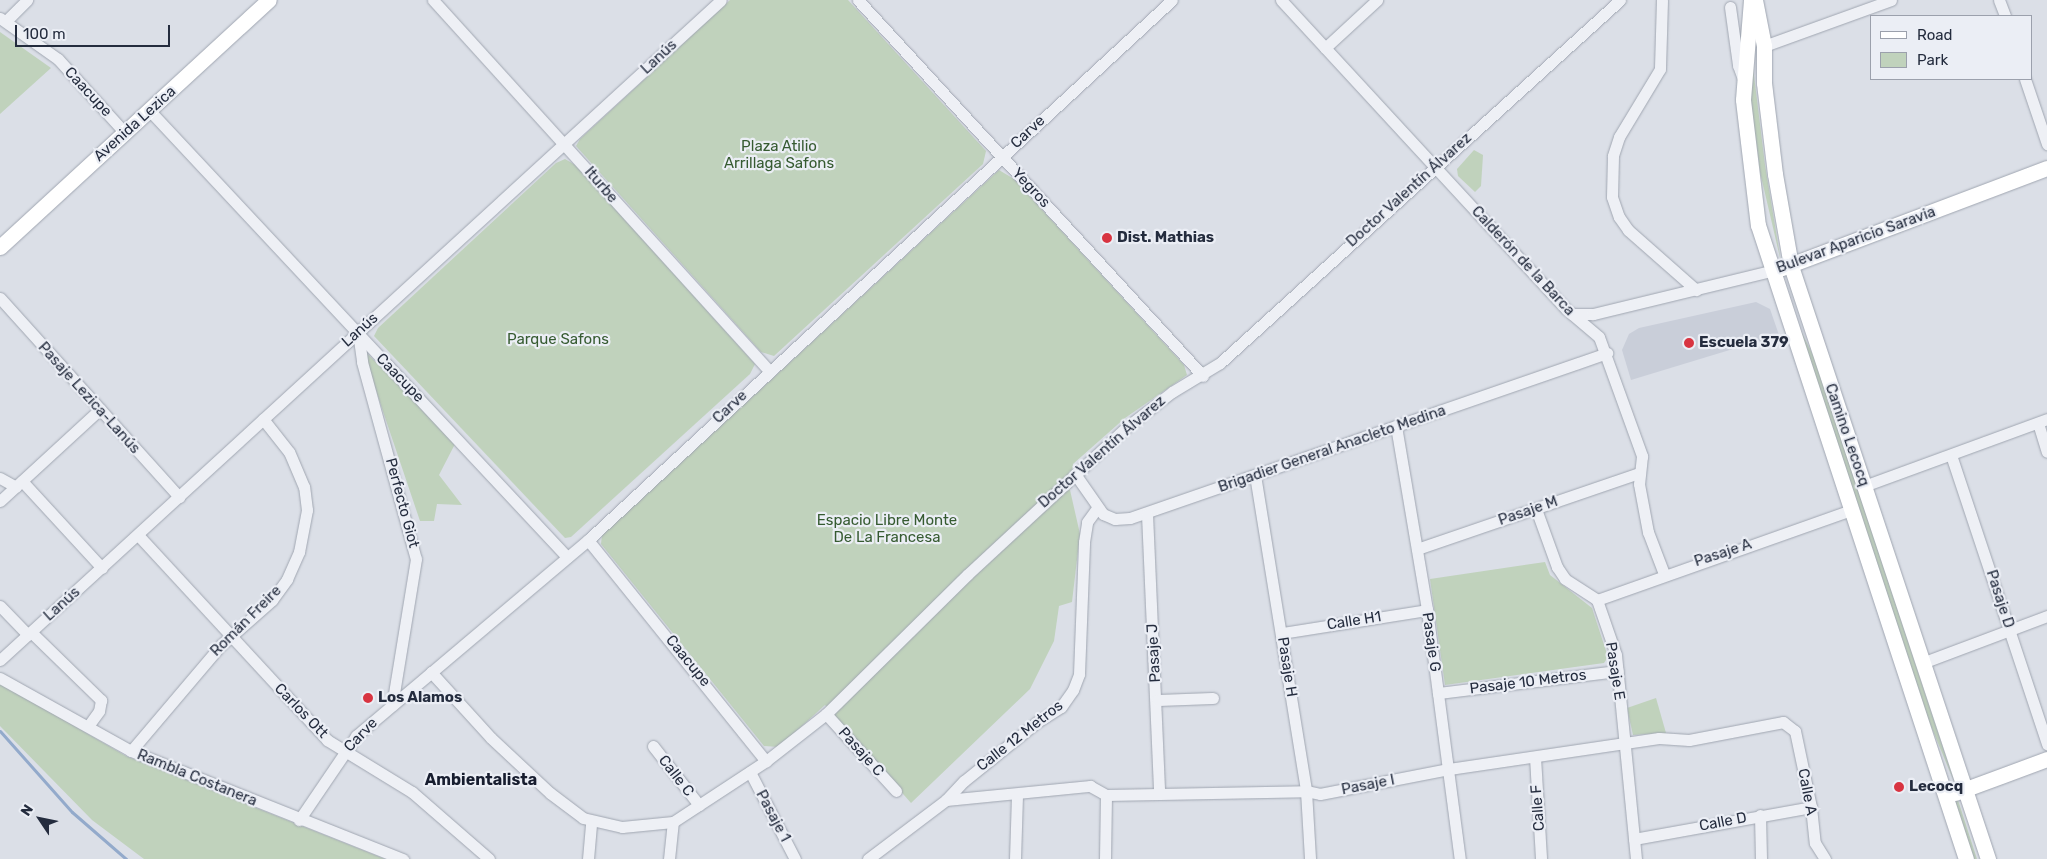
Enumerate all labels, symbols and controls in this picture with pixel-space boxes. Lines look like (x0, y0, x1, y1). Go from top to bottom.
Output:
scale bar (18, 15, 172, 47)
legend (1870, 15, 2032, 80)
text: 100 m (23, 25, 65, 43)
text: Road (1917, 26, 1953, 44)
street label: Lanús (637, 36, 681, 78)
text: Park (1917, 51, 1948, 69)
street label: Caacupe (61, 63, 115, 121)
street label: Avenida Lezica (90, 82, 180, 166)
street label: Carve (1007, 112, 1049, 152)
street label: Doctor Valentín Álvarez (1342, 129, 1476, 251)
park label: Plaza Atilio Arrillaga Safons (724, 137, 834, 172)
street label: Iturbe (580, 163, 622, 207)
street label: Yegros (1008, 164, 1054, 212)
street label: Calderón de la Barca (1468, 203, 1578, 319)
street label: Bulevar Aparicio Saravia (1774, 203, 1938, 277)
place label: Dist. Mathias (1117, 229, 1214, 247)
marker: Dist. Mathias (1101, 232, 1113, 244)
street label: Lanús (338, 309, 382, 351)
park label: Parque Safons (507, 331, 609, 349)
place label: Escuela 379 (1699, 334, 1789, 352)
marker: Escuela 379 (1683, 337, 1695, 349)
street label: Pasaje Lezica-Lanús (34, 339, 144, 457)
street label: Caacupe (372, 350, 428, 406)
street label: Camino Lecocq (1821, 381, 1873, 489)
street label: Carve (709, 387, 751, 427)
street label: Doctor Valentín Álvarez (1035, 392, 1169, 512)
street label: Brigadier General Anacleto Medina (1215, 401, 1449, 497)
street label: Perfecto Giot (381, 456, 423, 550)
street label: Pasaje M (1496, 492, 1560, 530)
park label: Espacio Libre Monte De La Francesa (817, 511, 957, 546)
street label: Pasaje A (1692, 535, 1754, 571)
street label: Pasaje D (1982, 568, 2018, 630)
street label: Román Freire (207, 582, 285, 660)
street label: Lanús (40, 583, 84, 625)
street label: Calle H1 (1326, 608, 1382, 634)
street label: Pasaje G (1418, 611, 1444, 673)
street label: Pasaje J (1143, 623, 1165, 683)
street label: Caacupe (662, 632, 714, 690)
street label: Pasaje H (1273, 636, 1301, 698)
street label: Pasaje E (1602, 641, 1628, 701)
street label: Pasaje 10 Metros (1469, 666, 1587, 698)
street label: Carlos Ott (270, 680, 332, 742)
place label: Los Alamos (378, 689, 463, 707)
marker: Los Alamos (362, 692, 374, 704)
street label: Calle 12 Metros (973, 697, 1067, 775)
street label: Carve (340, 714, 382, 756)
street label: Pasaje C (834, 724, 888, 780)
street label: Rambla Costanera (134, 746, 260, 810)
street label: Calle C (654, 752, 698, 800)
street label: Calle A (1794, 767, 1820, 817)
district label: Ambientalista (425, 770, 537, 790)
street label: Pasaje I (1340, 771, 1396, 799)
place label: Lecocq (1909, 778, 1963, 796)
marker: Lecocq (1893, 781, 1905, 793)
street label: Calle F (1527, 784, 1549, 832)
street label: Pasaje 1 (752, 787, 794, 845)
north arrow (15, 794, 65, 844)
text: N (17, 801, 37, 819)
street label: Calle D (1698, 809, 1748, 835)

